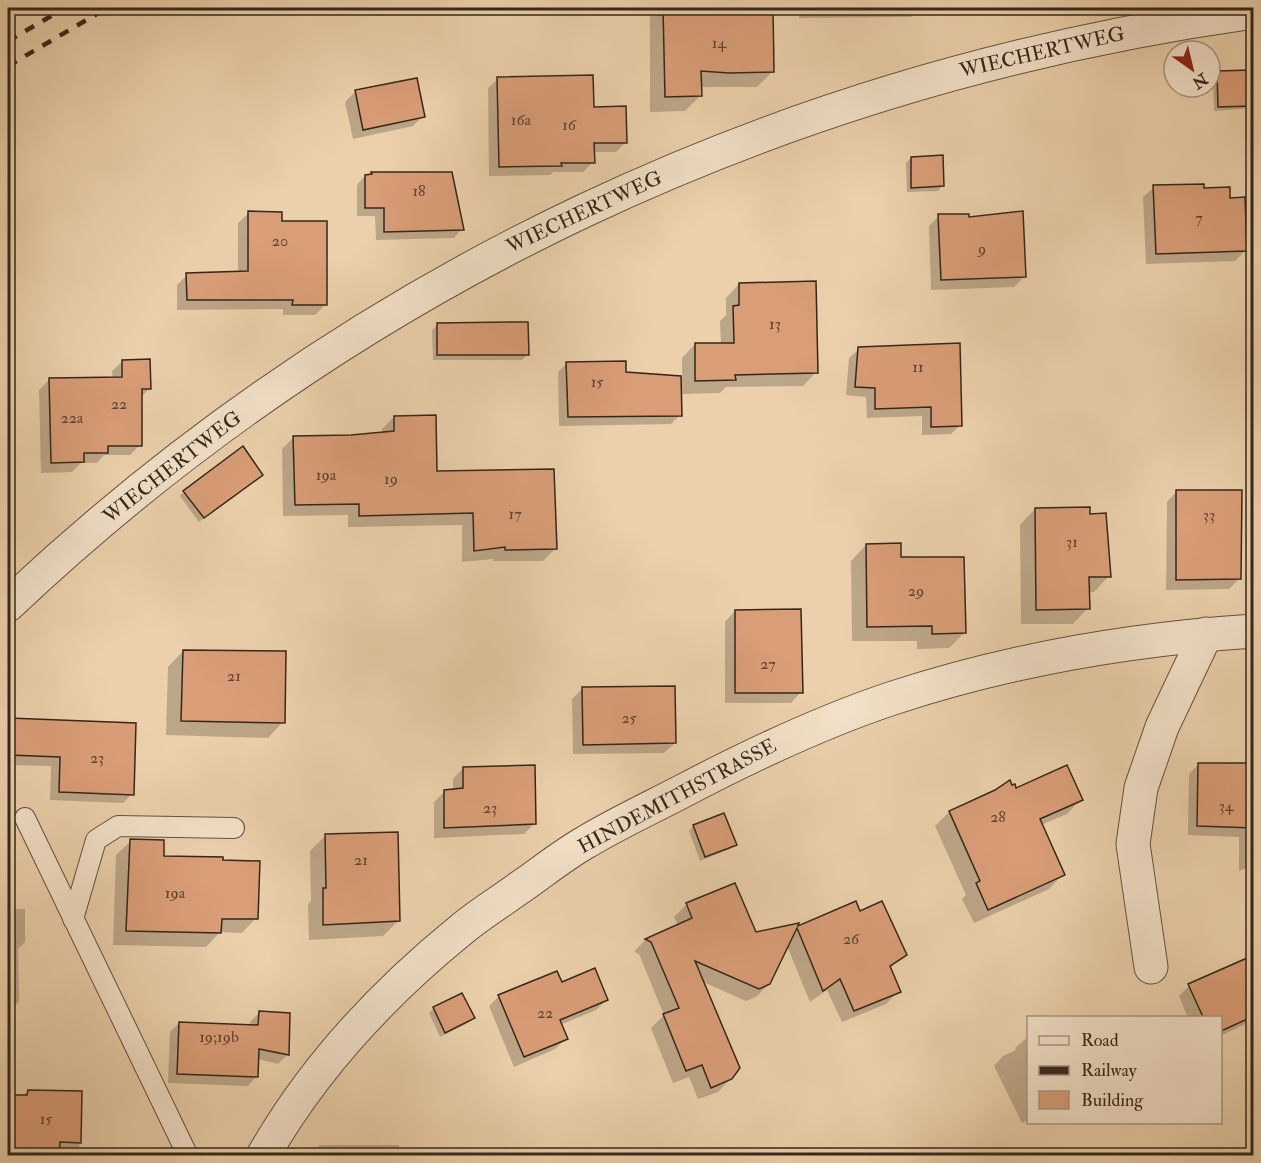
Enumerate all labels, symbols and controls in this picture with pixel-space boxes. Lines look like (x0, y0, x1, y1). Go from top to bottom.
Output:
street label: WIECHERTWEG (956, 21, 1127, 83)
house number: 14 (712, 33, 728, 53)
north arrow (1162, 39, 1222, 99)
text: N (1188, 68, 1212, 93)
house number: 16a (511, 110, 532, 130)
house number: 16 (562, 115, 577, 135)
street label: WIECHERTWEG (501, 165, 666, 259)
house number: 18 (412, 181, 426, 201)
house number: 7 (1195, 208, 1203, 228)
house number: 20 (272, 231, 288, 251)
house number: 9 (977, 239, 986, 259)
house number: 13 (769, 314, 781, 334)
house number: 11 (912, 357, 924, 377)
house number: 15 (591, 372, 603, 392)
house number: 22 (111, 394, 127, 414)
street label: WIECHERTWEG (97, 405, 246, 529)
house number: 22a (61, 408, 84, 428)
house number: 19a (316, 465, 337, 485)
house number: 19 (384, 469, 398, 489)
house number: 17 (508, 504, 522, 524)
house number: 33 (1203, 505, 1215, 525)
house number: 31 (1066, 532, 1078, 552)
house number: 29 (908, 581, 924, 601)
house number: 27 (760, 654, 776, 674)
house number: 21 (227, 666, 241, 686)
house number: 25 (621, 708, 637, 728)
street label: HINDEMITHSTRASSE (573, 733, 781, 859)
house number: 23 (90, 748, 104, 768)
house number: 34 (1219, 796, 1235, 816)
house number: 23 (483, 798, 497, 818)
house number: 28 (990, 807, 1006, 827)
house number: 21 (354, 850, 368, 870)
house number: 19a (165, 883, 186, 903)
house number: 26 (843, 929, 860, 949)
house number: 22 (537, 1003, 553, 1023)
legend (1027, 1016, 1222, 1124)
house number: 19;19b (199, 1027, 239, 1047)
text: Road (1081, 1029, 1119, 1052)
text: Railway (1081, 1059, 1138, 1082)
text: Building (1081, 1089, 1144, 1112)
house number: 15 (40, 1109, 52, 1129)

